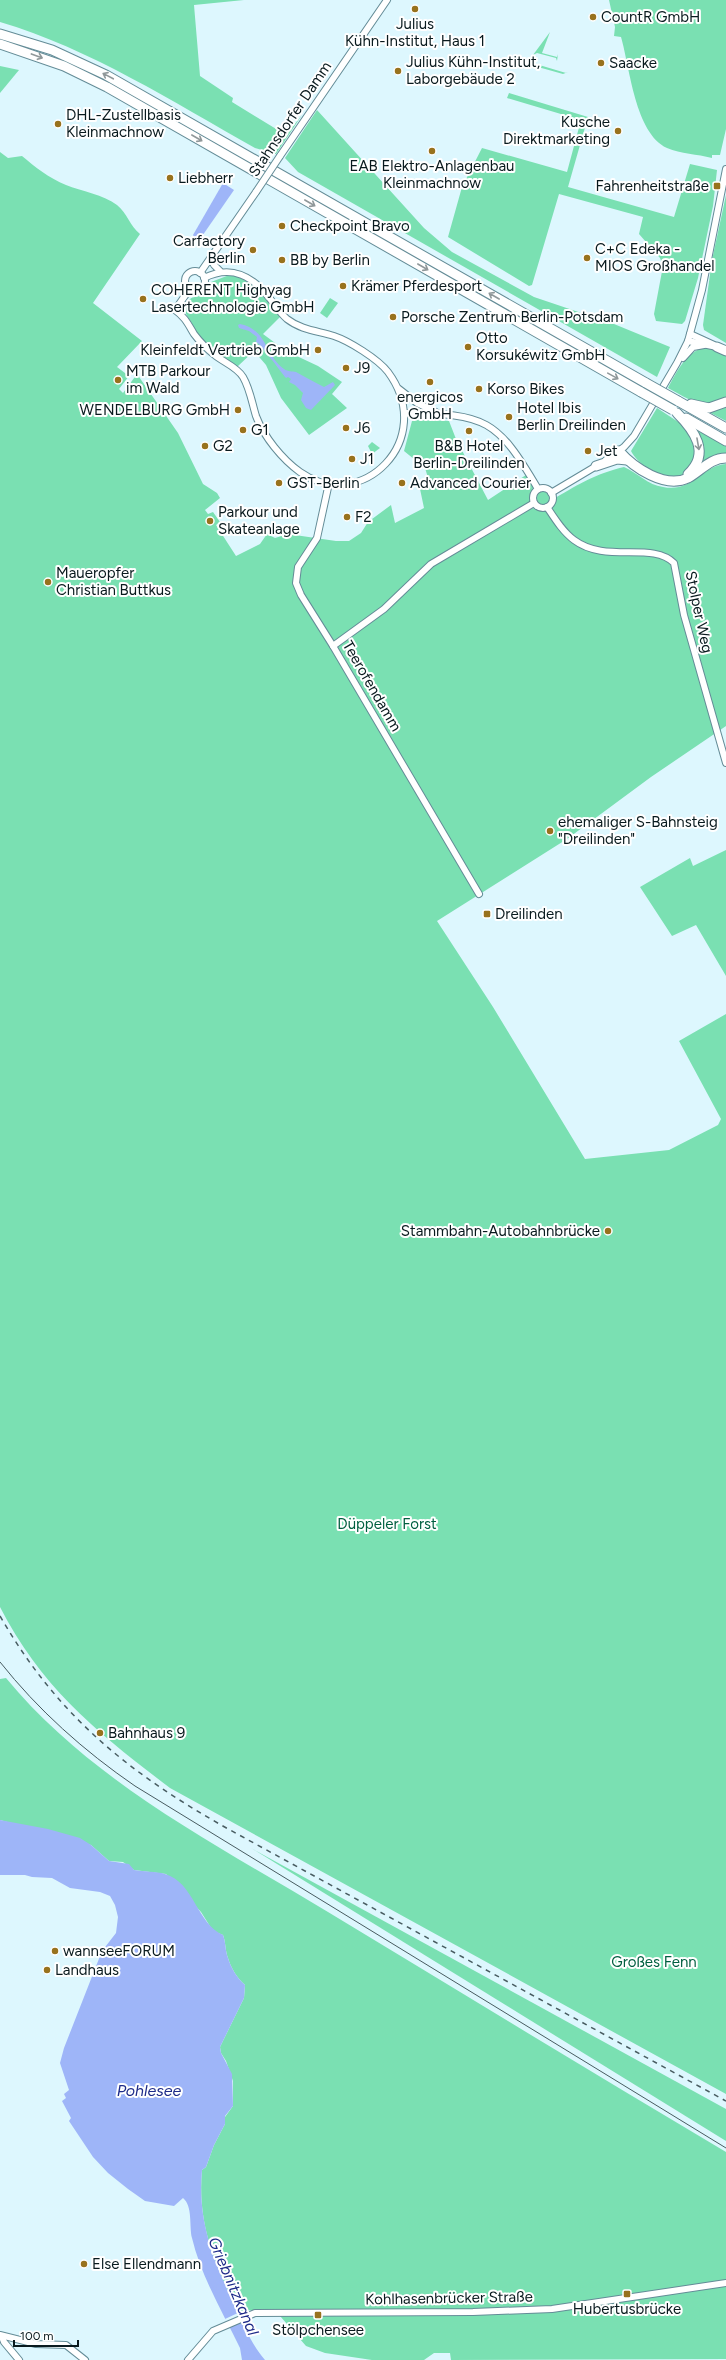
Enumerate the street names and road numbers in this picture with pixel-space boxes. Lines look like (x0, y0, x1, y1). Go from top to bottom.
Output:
street label: Stahnsdorfer Damm (245, 58, 335, 180)
street label: Stolper Weg (682, 569, 716, 655)
street label: Teerofendamm (339, 638, 405, 734)
street label: Kohlhasenbrücker Straße (365, 2288, 533, 2308)

